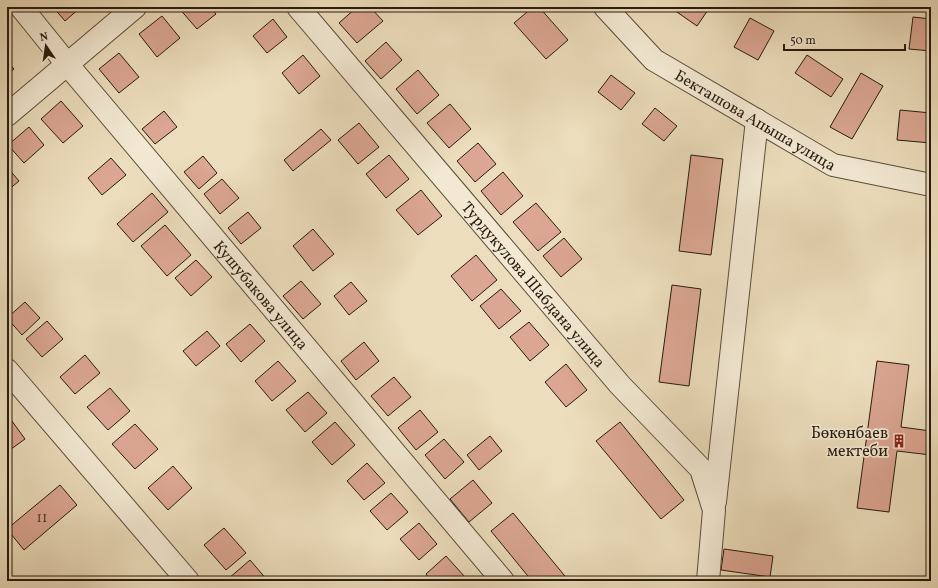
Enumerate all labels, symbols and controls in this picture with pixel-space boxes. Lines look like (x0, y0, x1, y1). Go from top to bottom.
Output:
north arrow (26, 26, 66, 66)
scale bar (784, 26, 905, 52)
text: N (39, 30, 50, 46)
text: 50 m (790, 33, 816, 49)
street label: Бекташова Апыша улица (670, 65, 839, 177)
street label: Турдукулова Шабдана улица (455, 198, 610, 373)
street label: Кушубакова улица (207, 237, 313, 355)
place label: Бөкөнбаев мектеби (811, 423, 888, 463)
building icon: Бөкөнбаев мектеби (891, 433, 907, 449)
house number: 11 (37, 509, 47, 528)

